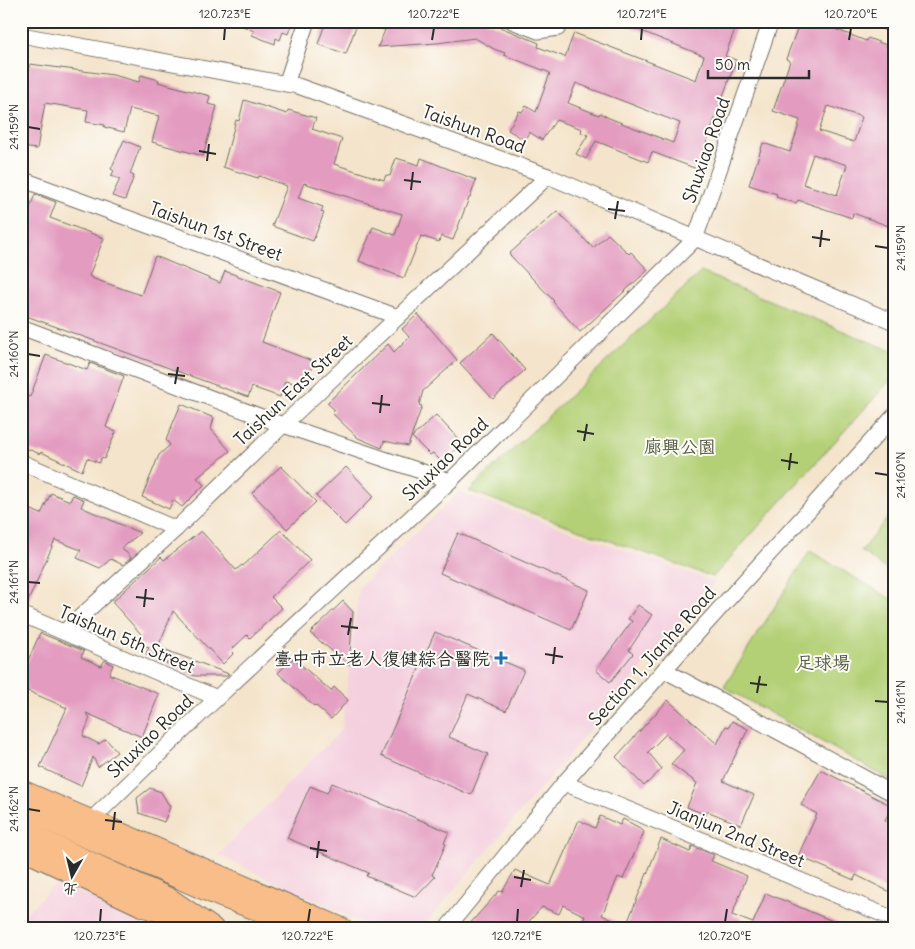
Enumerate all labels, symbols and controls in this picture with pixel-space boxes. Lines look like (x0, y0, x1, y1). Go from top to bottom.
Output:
text: 120.723°E (199, 6, 251, 21)
text: 120.722°E (408, 6, 460, 21)
text: 120.721°E (617, 6, 667, 21)
text: 120.720°E (824, 6, 878, 21)
scale bar (708, 48, 809, 80)
text: 50 m (715, 55, 750, 74)
street label: Shuxiao Road (677, 94, 735, 206)
street label: Taishun Road (419, 100, 529, 158)
text: 24.159°N (6, 104, 21, 150)
street label: Taishun 1st Street (146, 196, 286, 266)
text: 24.159°N (893, 225, 908, 271)
street label: Taishun East Street (229, 329, 357, 451)
text: 24.160°N (6, 330, 21, 378)
street label: Shuxiao Road (397, 412, 493, 506)
park label: 廊興公園 (644, 435, 716, 458)
text: 24.160°N (893, 451, 908, 499)
text: 24.161°N (6, 560, 21, 604)
street label: Section 1, Jianhe Road (583, 581, 721, 730)
street label: Taishun 5th Street (56, 600, 198, 678)
place label: 臺中市立老人復健綜合醫院 (274, 647, 490, 670)
marker: 臺中市立老人復健綜合醫院 (494, 651, 508, 665)
park label: 足球場 (796, 651, 850, 674)
text: 24.161°N (893, 680, 908, 724)
street label: Shuxiao Road (102, 689, 198, 783)
text: 24.162°N (6, 786, 21, 832)
street label: Jianjun 2nd Street (664, 796, 808, 872)
north arrow (48, 852, 98, 902)
text: 北 (62, 879, 78, 899)
text: 120.723°E (74, 928, 126, 943)
text: 120.722°E (282, 928, 334, 943)
text: 120.721°E (492, 928, 542, 943)
text: 120.720°E (698, 928, 752, 943)

